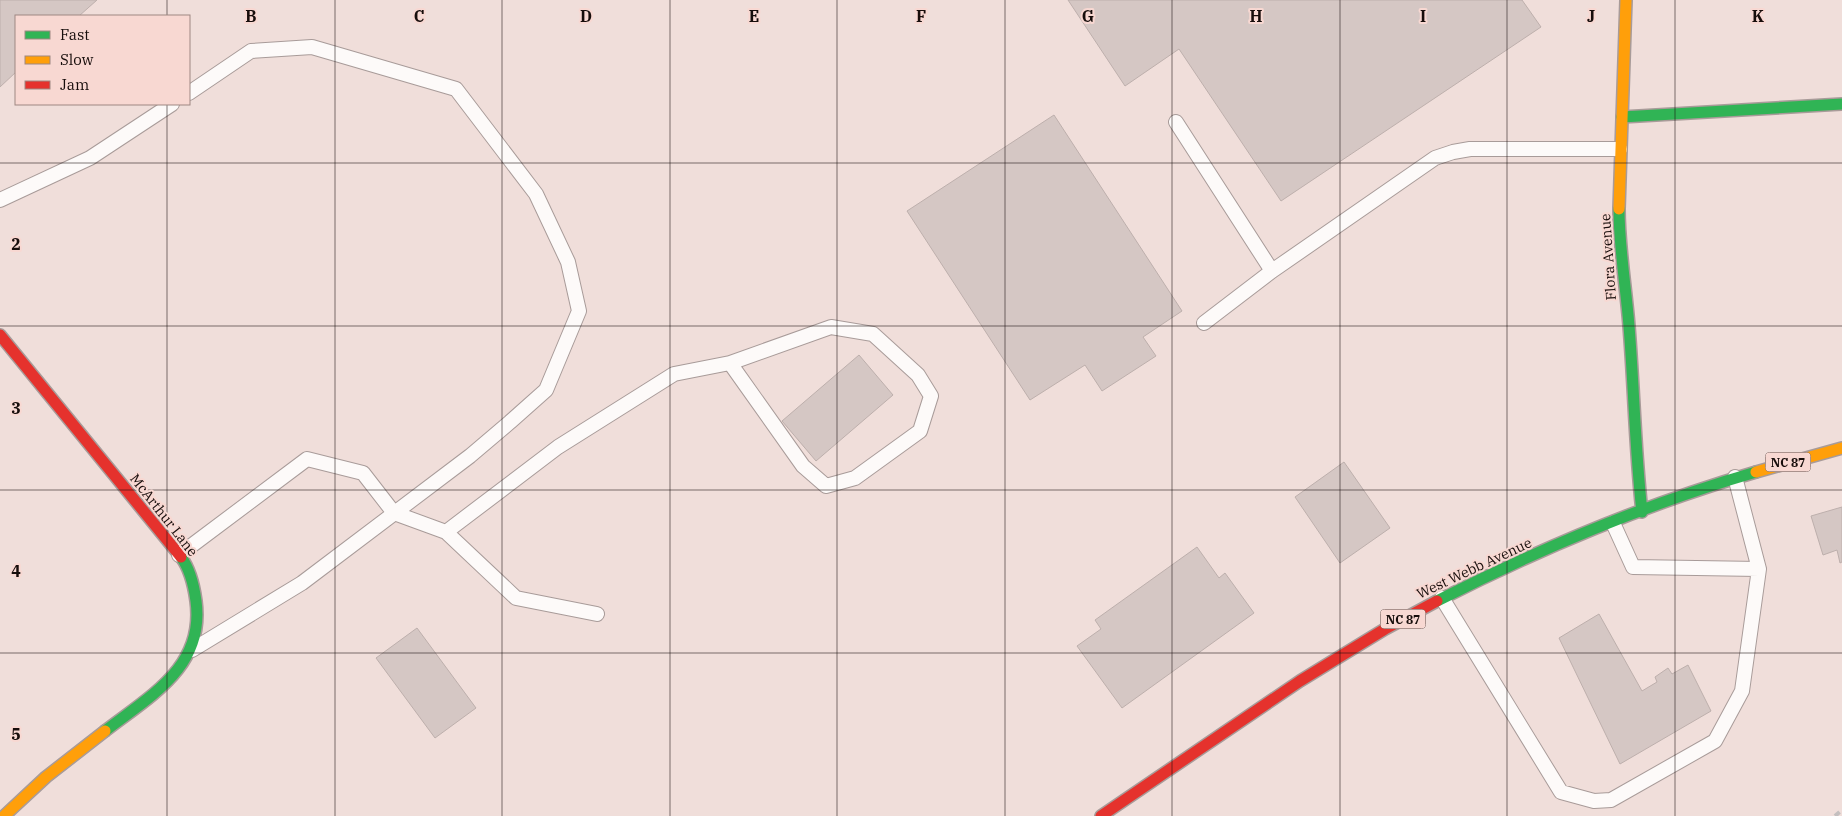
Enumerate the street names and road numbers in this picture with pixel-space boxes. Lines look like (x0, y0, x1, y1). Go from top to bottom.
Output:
street label: Flora Avenue (1596, 213, 1620, 301)
road number: NC 87 (1766, 452, 1810, 472)
street label: McArthur Lane (126, 470, 202, 560)
street label: West Webb Avenue (1414, 533, 1534, 603)
road number: NC 87 (1380, 610, 1426, 628)

